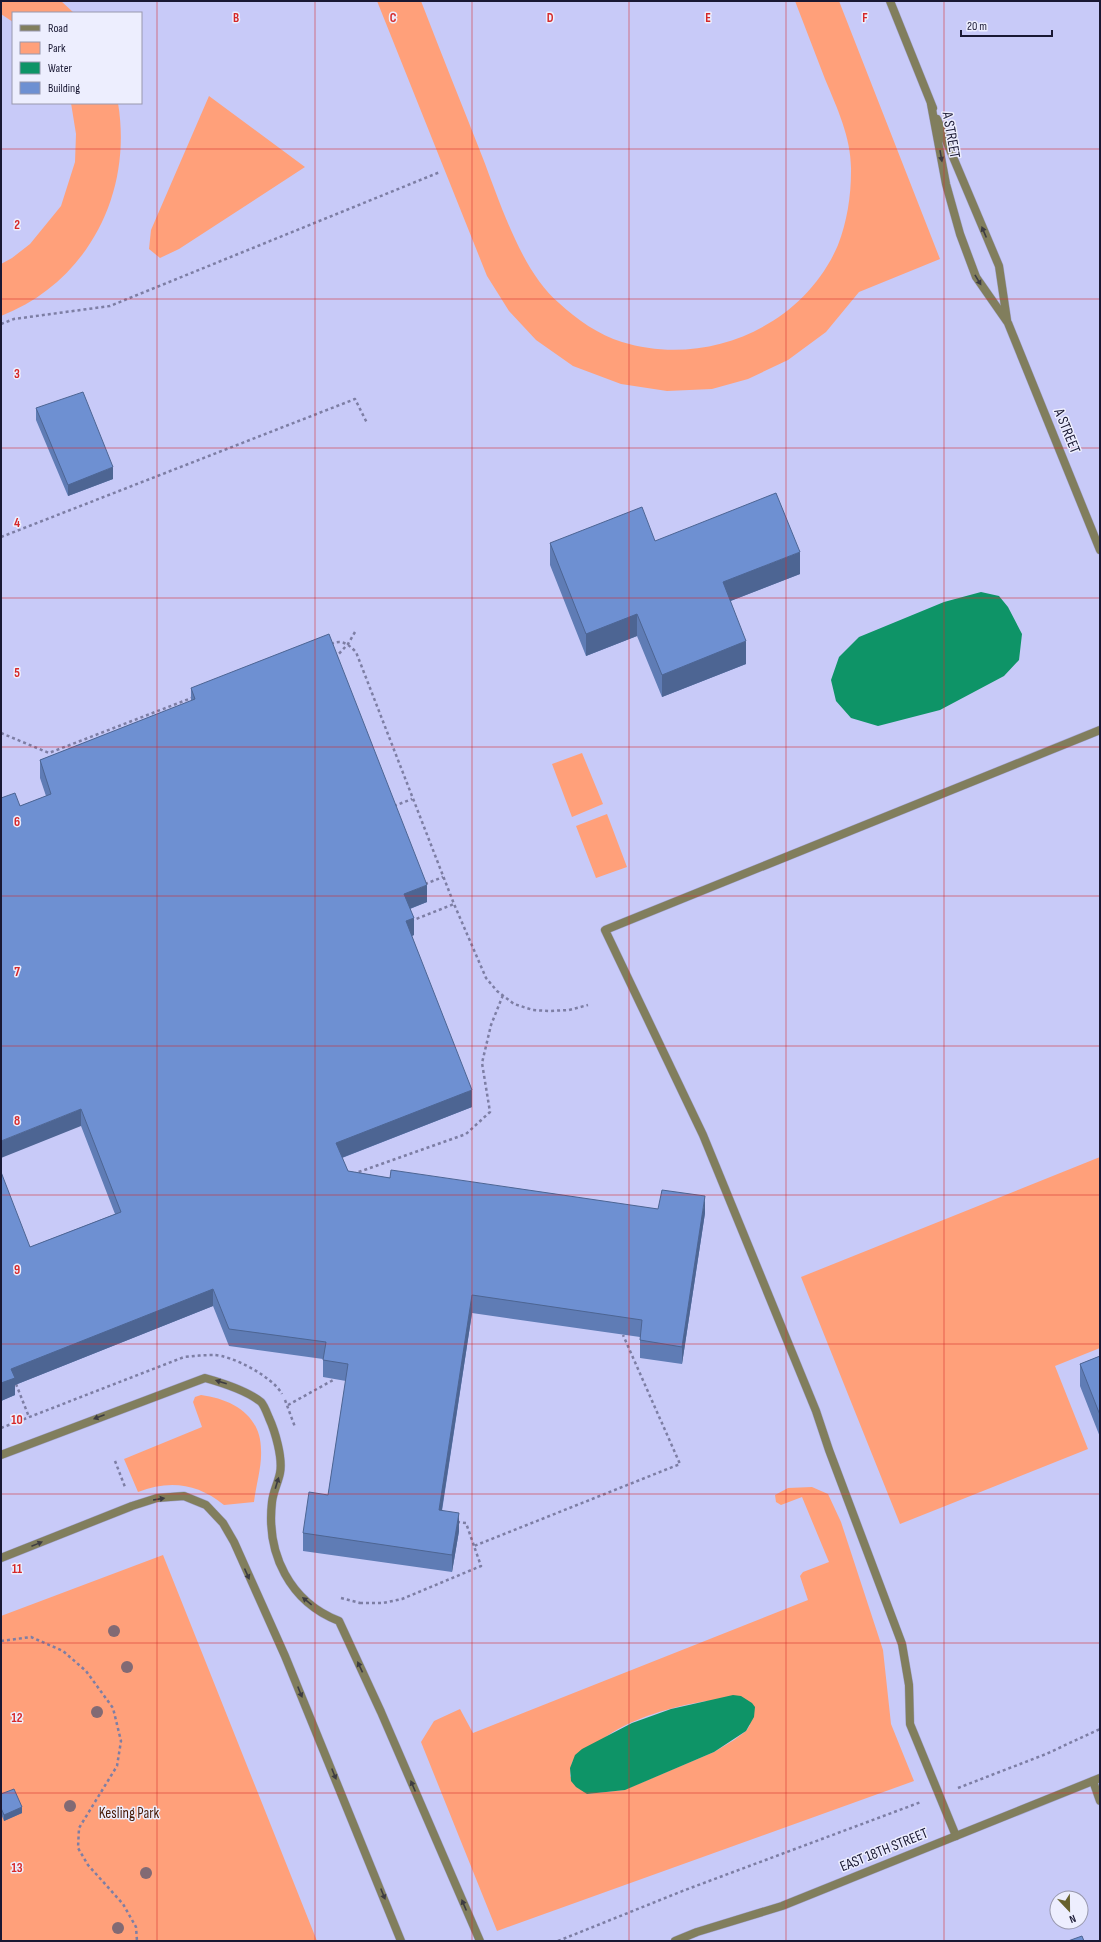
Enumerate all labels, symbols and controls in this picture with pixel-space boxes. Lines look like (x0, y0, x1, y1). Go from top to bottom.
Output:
text: B (233, 10, 239, 26)
text: C (390, 10, 397, 26)
text: D (547, 10, 554, 26)
text: E (705, 10, 711, 26)
text: F (862, 10, 868, 26)
legend (12, 12, 142, 104)
scale bar (961, 12, 1052, 38)
text: 20 m (967, 19, 987, 34)
text: Road (48, 21, 68, 36)
text: Park (48, 41, 66, 56)
text: Water (48, 61, 72, 76)
text: Building (48, 81, 80, 96)
street label: A STREET (937, 109, 964, 160)
one-way arrow (938, 150, 944, 162)
text: 2 (14, 217, 20, 233)
one-way arrow (981, 225, 987, 237)
one-way arrow (975, 274, 982, 286)
text: 3 (14, 366, 20, 382)
street label: A STREET (1049, 405, 1085, 456)
text: 4 (14, 515, 20, 531)
text: 5 (14, 665, 20, 681)
text: 6 (14, 814, 20, 830)
text: 7 (14, 964, 20, 980)
text: 8 (14, 1113, 20, 1129)
text: 9 (14, 1262, 20, 1278)
one-way arrow (215, 1379, 227, 1385)
text: 10 (11, 1412, 23, 1428)
one-way arrow (92, 1415, 104, 1421)
one-way arrow (274, 1476, 280, 1488)
one-way arrow (153, 1495, 165, 1501)
one-way arrow (32, 1540, 44, 1546)
text: 11 (12, 1561, 22, 1577)
one-way arrow (244, 1568, 250, 1579)
one-way arrow (301, 1596, 312, 1605)
one-way arrow (357, 1661, 363, 1673)
one-way arrow (298, 1687, 304, 1699)
text: 12 (12, 1710, 23, 1726)
one-way arrow (331, 1768, 337, 1780)
one-way arrow (410, 1780, 416, 1791)
park label: Kesling Park (99, 1804, 160, 1823)
street label: EAST 18TH STREET (837, 1824, 931, 1876)
text: 13 (12, 1860, 23, 1876)
one-way arrow (380, 1889, 386, 1901)
north arrow (1049, 1890, 1089, 1930)
one-way arrow (461, 1899, 467, 1911)
text: N (1067, 1912, 1078, 1926)

